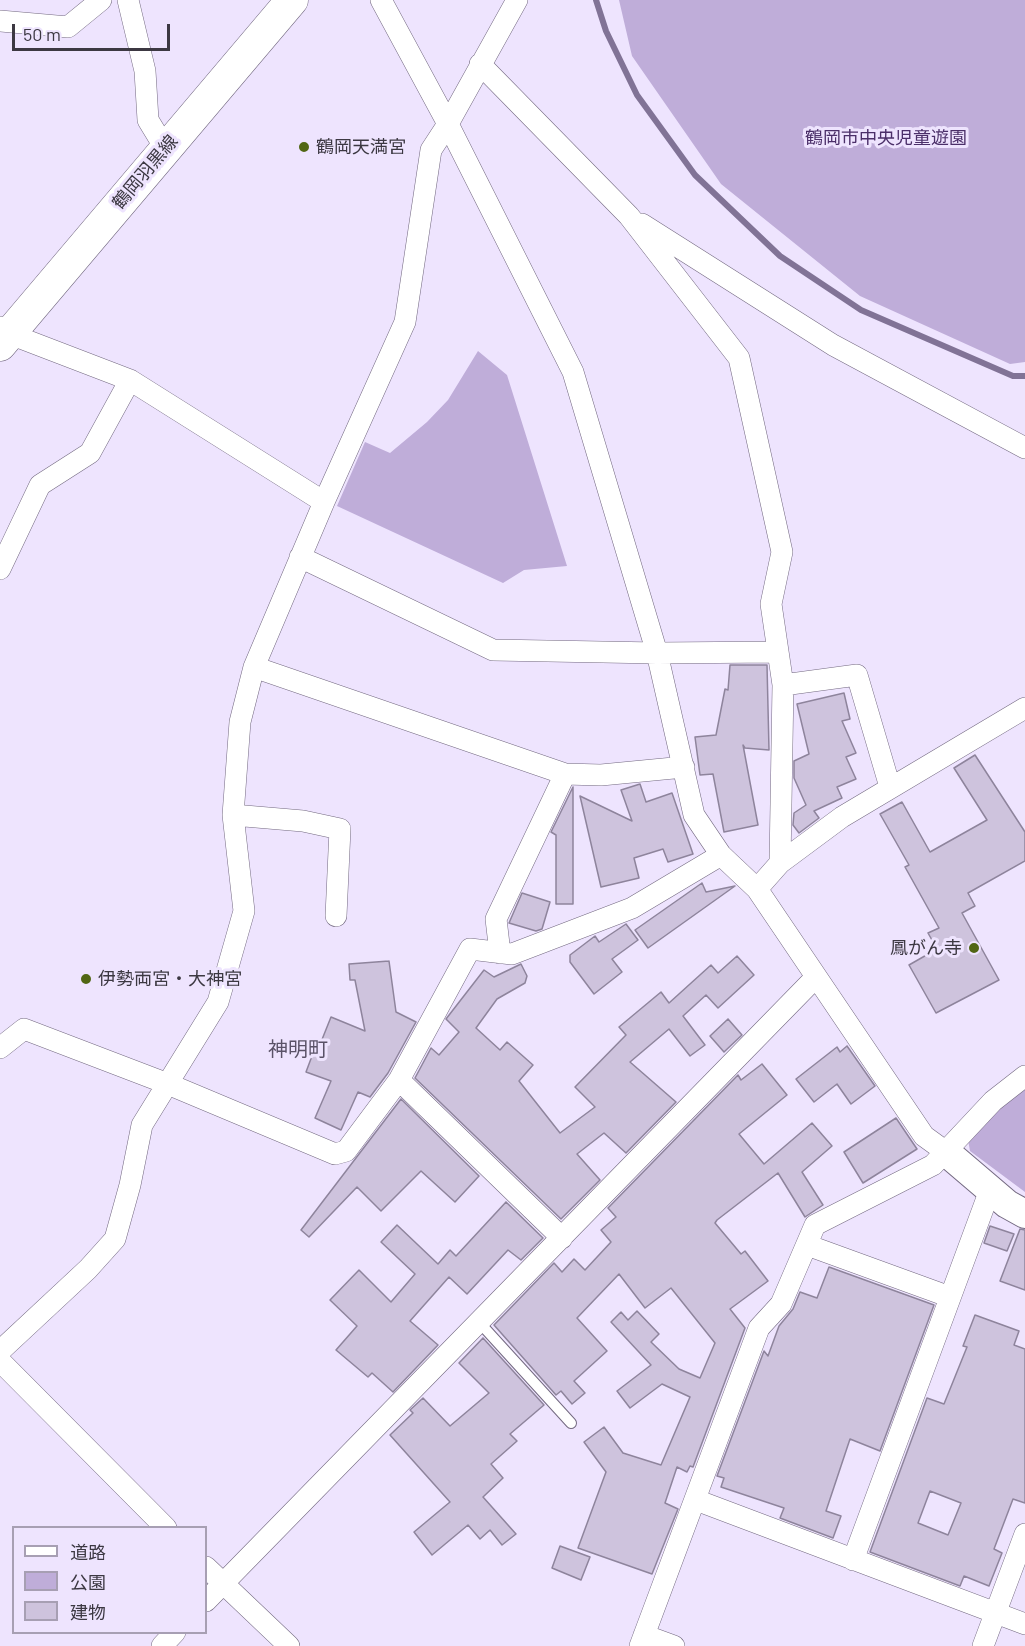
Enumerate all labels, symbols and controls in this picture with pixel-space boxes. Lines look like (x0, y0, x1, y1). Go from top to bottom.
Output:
scale bar (15, 12, 172, 50)
text: 50 m (23, 23, 61, 45)
park label: 鶴岡市中央児童遊園 (805, 127, 967, 149)
street label: 鶴岡羽黒線 (108, 131, 182, 213)
place label: 鶴岡天満宮 (316, 136, 406, 158)
marker: 鶴岡天満宮 (297, 140, 311, 154)
place label: 鳳がん寺 (890, 937, 962, 959)
marker: 鳳がん寺 (967, 941, 981, 955)
place label: 伊勢両宮・大神宮 (98, 968, 242, 990)
marker: 伊勢両宮・大神宮 (79, 972, 93, 986)
district label: 神明町 (268, 1037, 328, 1061)
legend (12, 1526, 207, 1634)
text: 道路 (70, 1541, 106, 1563)
text: 公園 (70, 1571, 106, 1593)
text: 建物 (70, 1601, 106, 1623)

